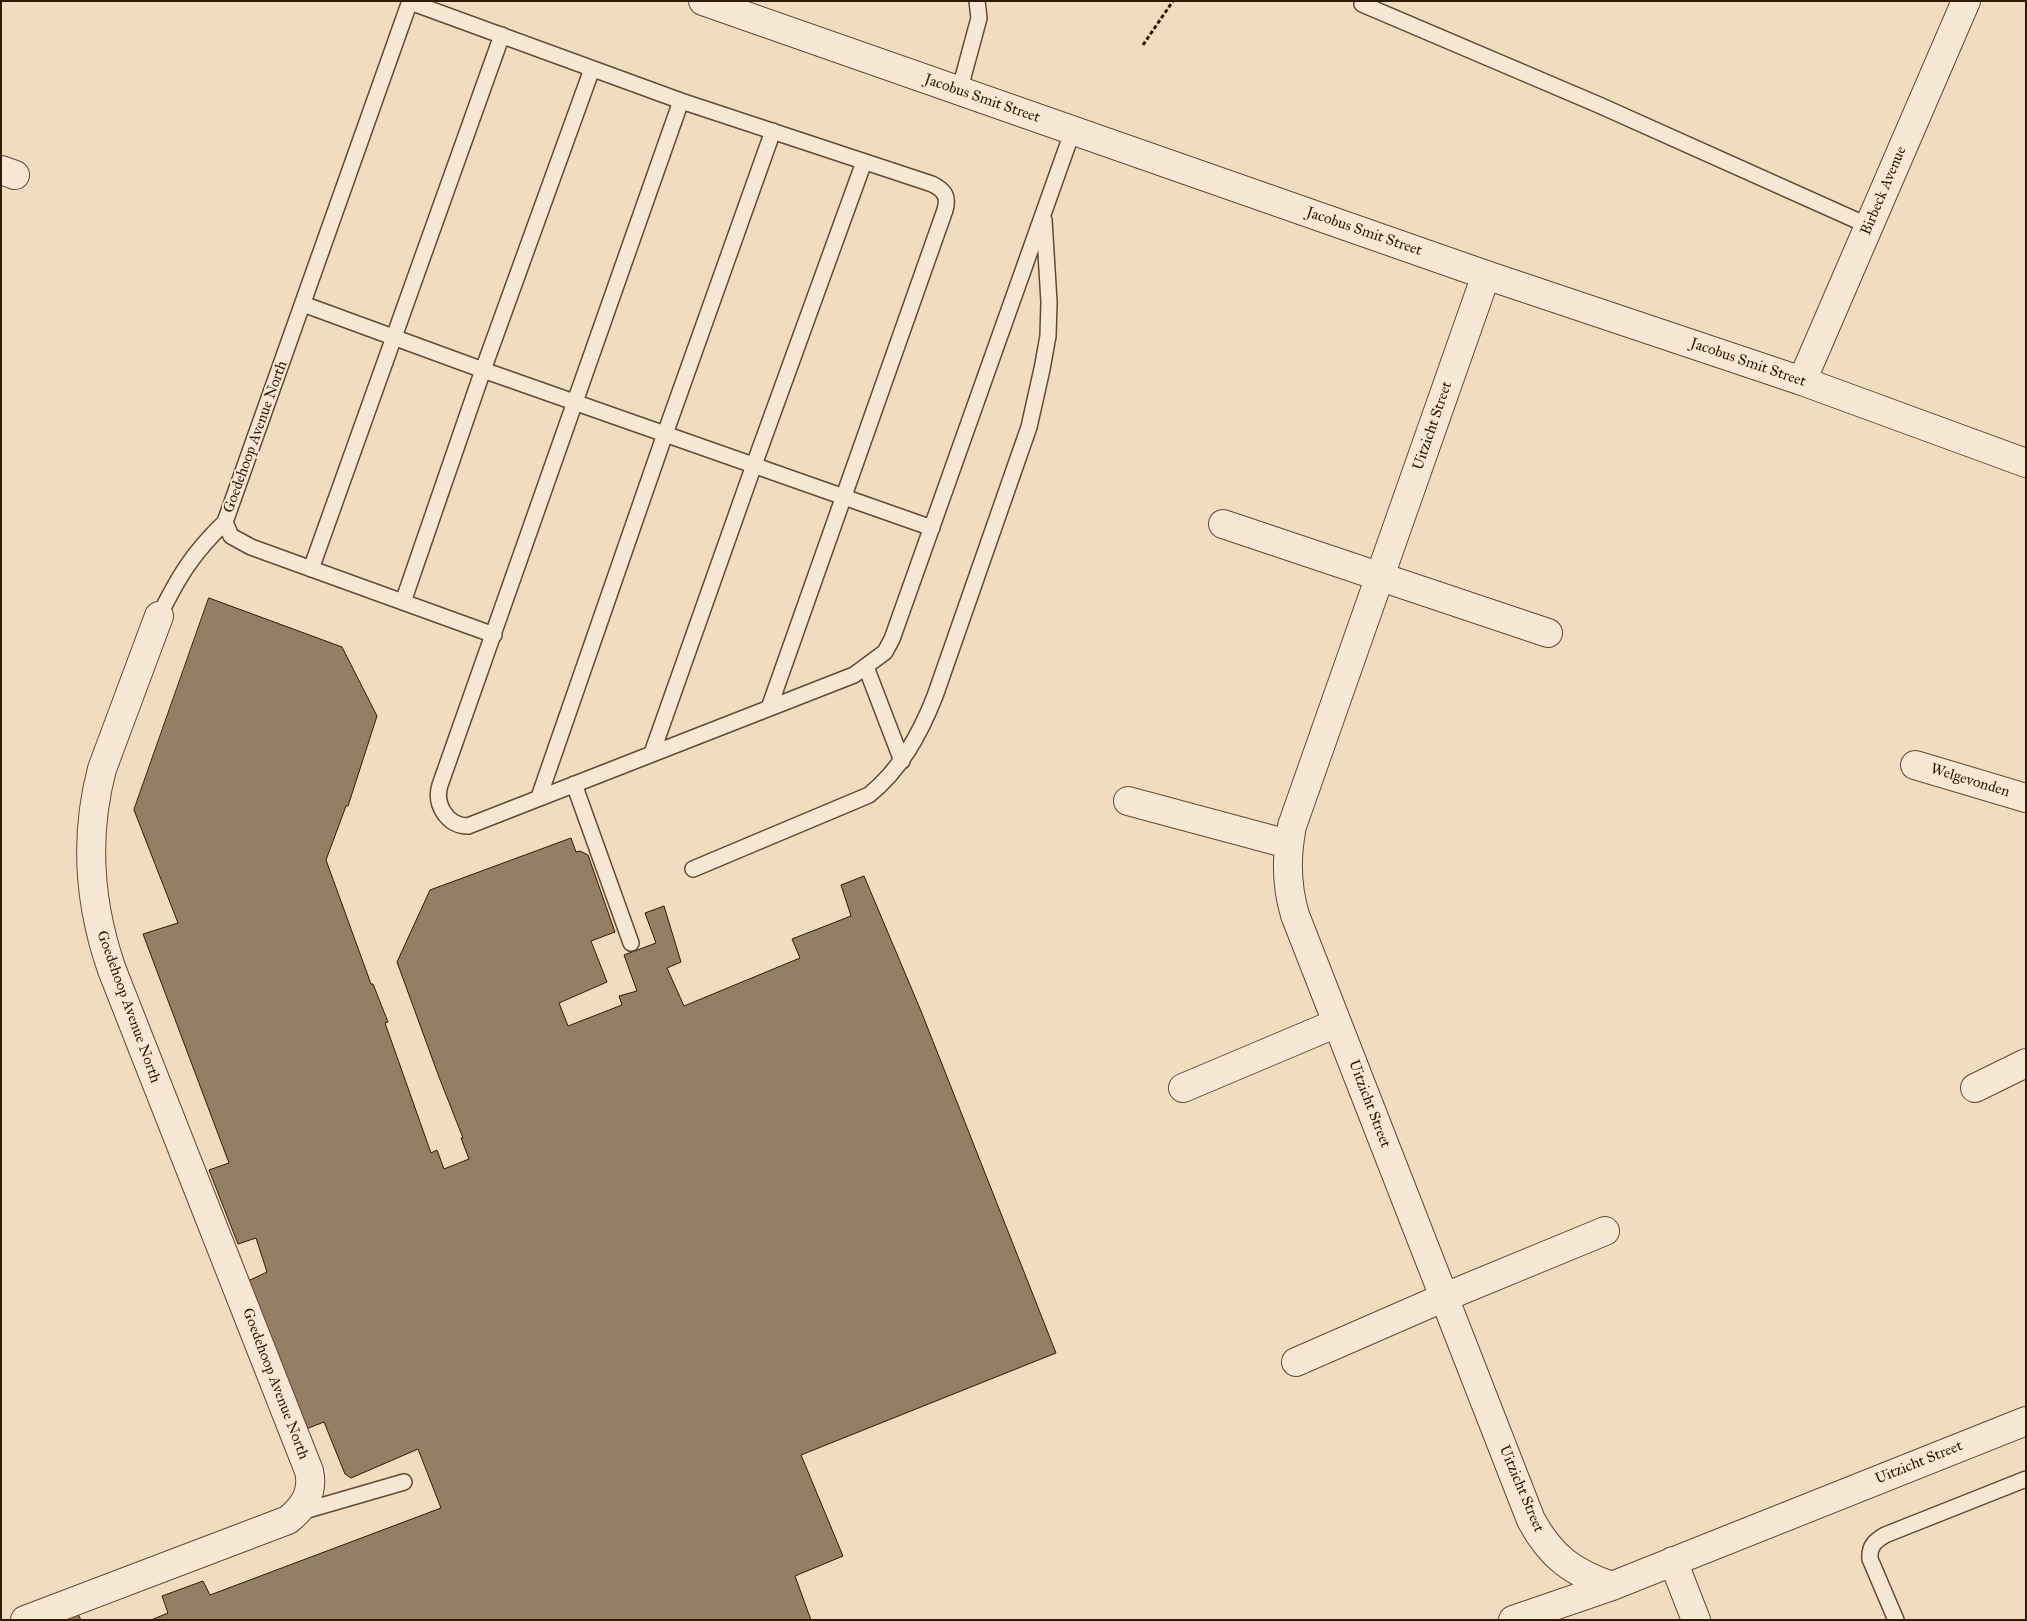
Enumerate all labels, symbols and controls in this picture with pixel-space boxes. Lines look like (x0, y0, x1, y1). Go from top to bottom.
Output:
street label: Jacobus Smit Street (922, 71, 1042, 127)
street label: Birbeck Avenue (1857, 144, 1911, 238)
street label: Jacobus Smit Street (1304, 204, 1424, 260)
street label: Jacobus Smit Street (1688, 335, 1808, 391)
street label: Goedehoop Avenue North (220, 358, 292, 516)
street label: Uitzicht Street (1409, 379, 1457, 473)
street label: Welgevonden (1928, 760, 2012, 802)
street label: Goedehoop Avenue North (92, 928, 164, 1086)
street label: Uitzicht Street (1344, 1058, 1394, 1150)
street label: Goedehoop Avenue North (238, 1306, 312, 1462)
street label: Uitzicht Street (1873, 1437, 1965, 1489)
street label: Uitzicht Street (1495, 1443, 1547, 1535)

